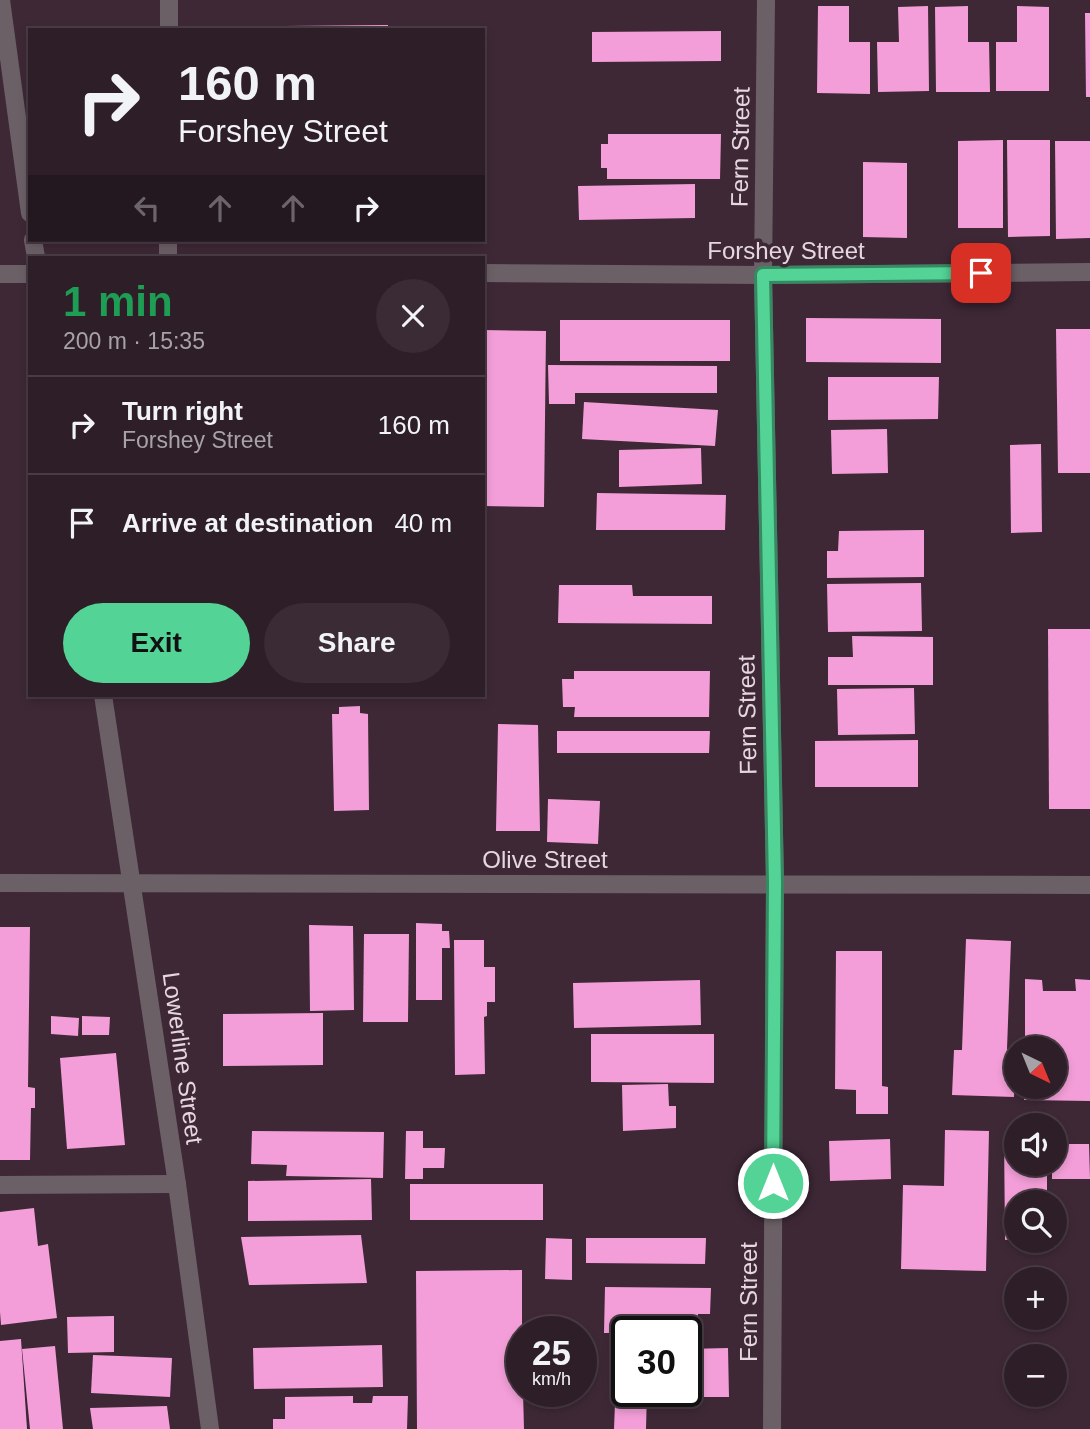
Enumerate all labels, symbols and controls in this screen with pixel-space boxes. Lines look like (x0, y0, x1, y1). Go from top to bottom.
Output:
icon: right (63, 56, 154, 147)
text: 160 m (178, 56, 317, 110)
street label: Fern Street (725, 86, 755, 207)
text: Forshey Street (178, 113, 388, 149)
icon: left (128, 189, 166, 227)
icon: ahead (201, 189, 239, 227)
icon: ahead (274, 189, 312, 227)
icon: right (347, 189, 385, 227)
street label: Forshey Street (707, 237, 865, 264)
pin (951, 243, 1011, 303)
icon: arrive (962, 254, 1000, 292)
text: 1 min (63, 278, 173, 325)
button: close (376, 279, 450, 353)
text: 200 m · 15:35 (63, 328, 205, 354)
text: Turn right (122, 396, 243, 426)
icon: right (63, 406, 101, 444)
text: 160 m (378, 410, 450, 440)
text: Forshey Street (122, 427, 273, 453)
icon: arrive (63, 504, 101, 542)
text: Arrive at destination (122, 508, 373, 538)
text: 40 m (394, 508, 452, 538)
button: Exit (63, 603, 250, 683)
button: Share (264, 603, 450, 683)
street label: Fern Street (732, 654, 762, 775)
street label: Olive Street (482, 846, 608, 873)
street label: Lowerline Street (158, 970, 208, 1146)
north arrow (1004, 1036, 1068, 1099)
map controls (1004, 1036, 1067, 1407)
button: sound (1004, 1113, 1067, 1176)
position arrow (736, 1146, 810, 1220)
button: search (1004, 1190, 1067, 1253)
street label: Fern Street (735, 1242, 762, 1362)
button: + (1004, 1267, 1067, 1330)
speed limit sign: 30 (611, 1316, 702, 1407)
text: 25 (532, 1333, 571, 1372)
button: − (1004, 1344, 1067, 1407)
text: km/h (532, 1369, 571, 1389)

